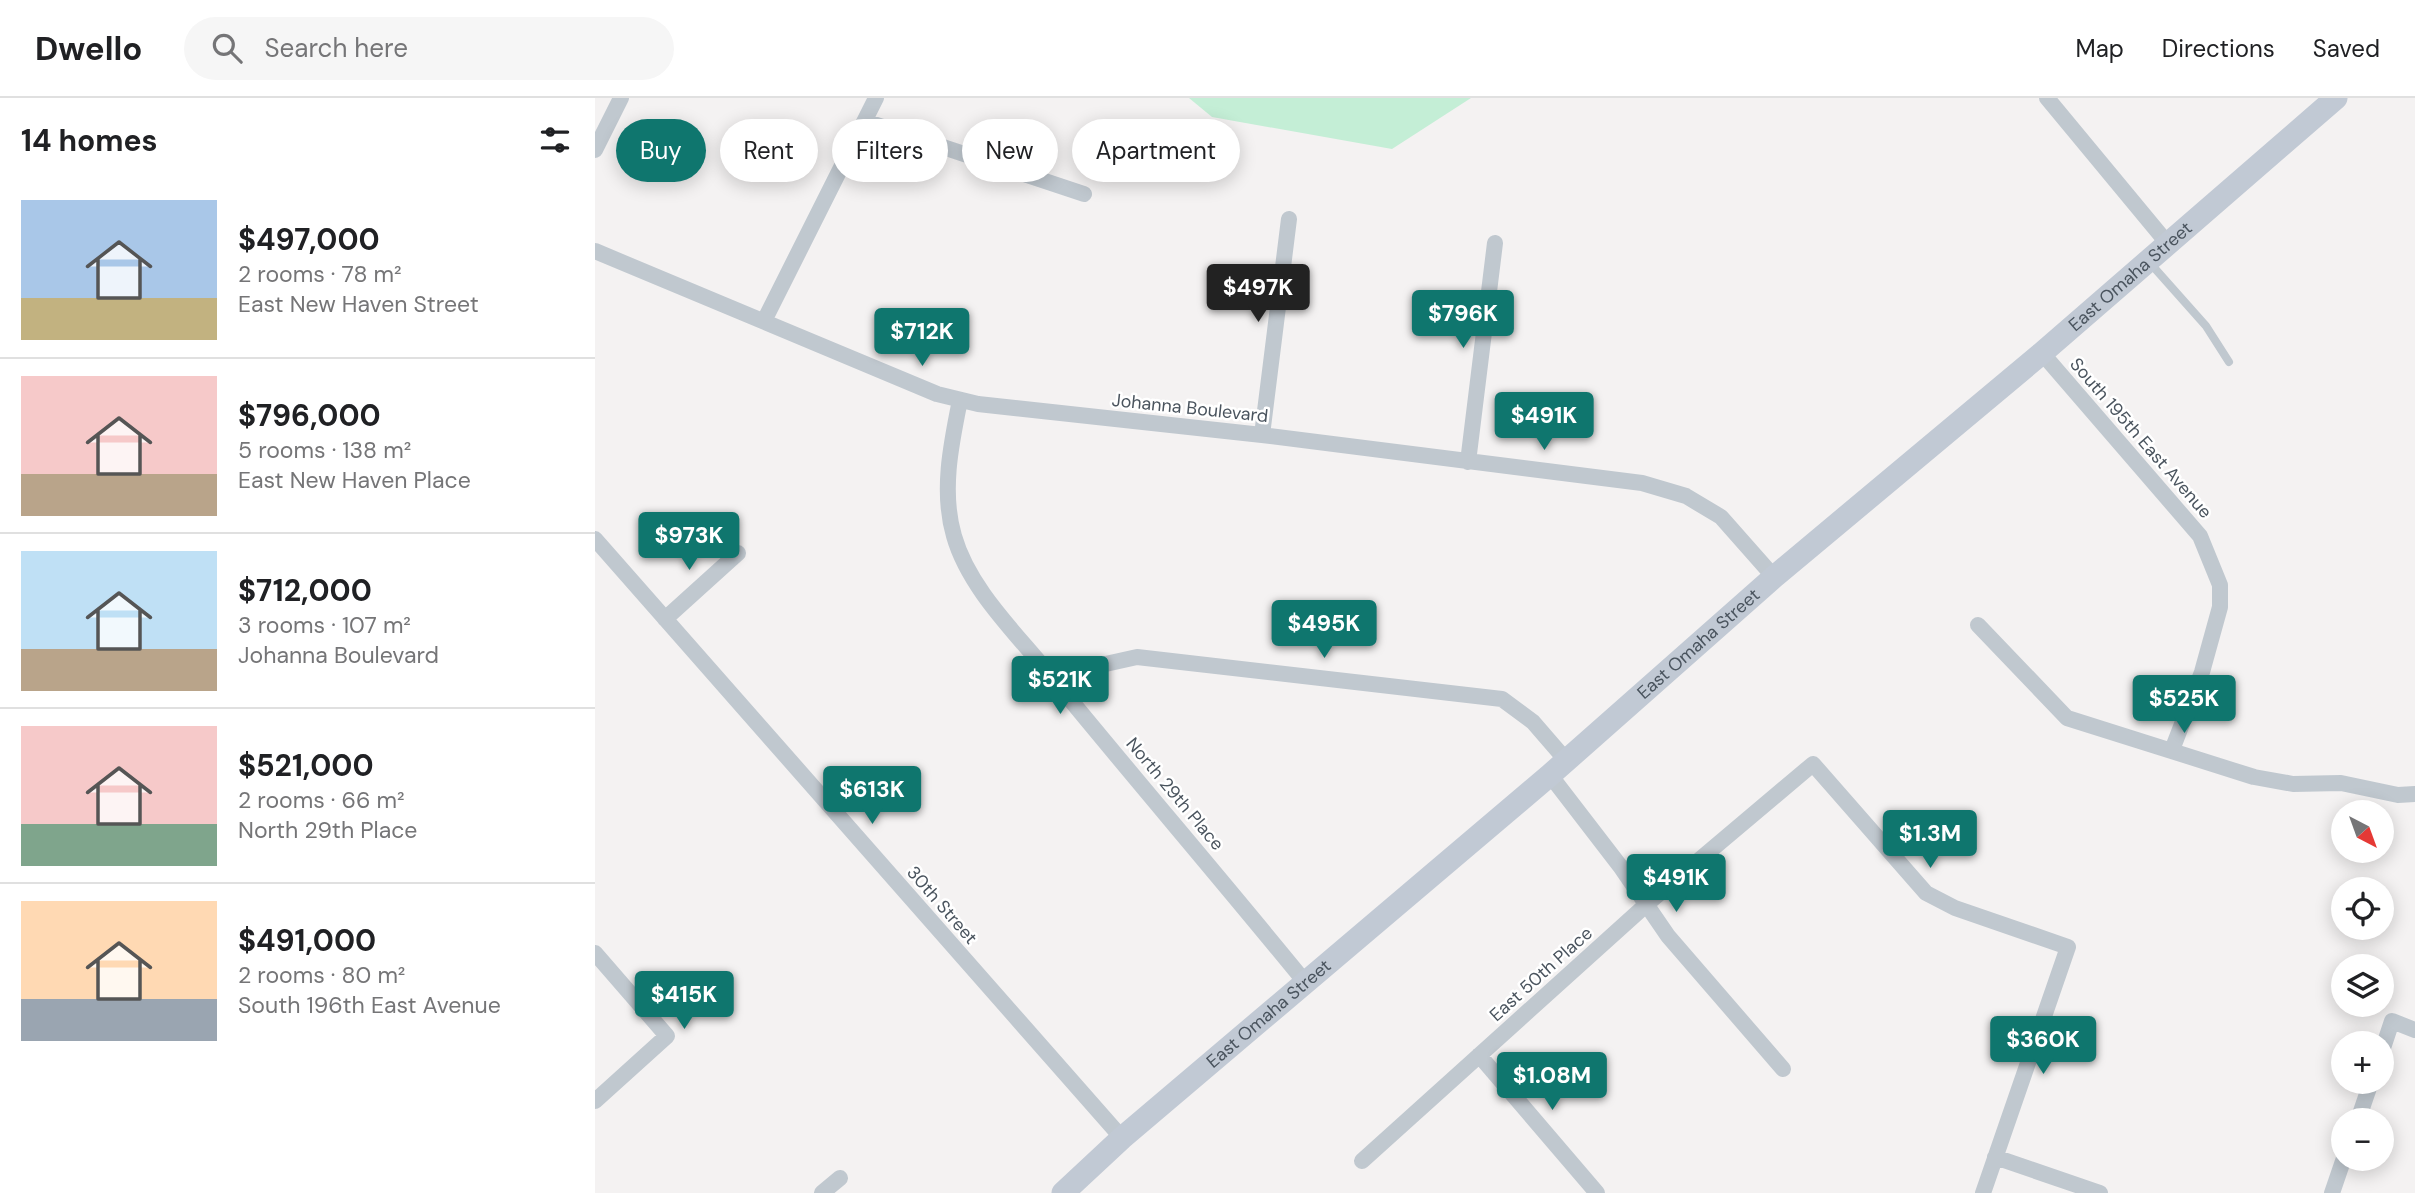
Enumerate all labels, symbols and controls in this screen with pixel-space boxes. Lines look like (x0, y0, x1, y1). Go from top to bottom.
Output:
search box (184, 17, 674, 80)
text: Dwello (35, 27, 142, 70)
icon: search (208, 29, 246, 67)
text: Search here (264, 31, 408, 65)
text: Map (2076, 33, 2124, 64)
text: Directions (2162, 33, 2275, 64)
text: Saved (2313, 33, 2380, 64)
chip: Buy (616, 119, 706, 182)
chip: Rent (720, 119, 818, 182)
chip: Filters (832, 119, 948, 182)
chip: New (962, 119, 1058, 182)
chip: Apartment (1072, 119, 1240, 182)
text: 14 homes (21, 121, 158, 160)
icon: filters (536, 121, 574, 159)
street label: East Omaha Street (2063, 216, 2197, 337)
text: $497,000 (238, 220, 380, 259)
icon: home (77, 228, 161, 312)
text: 2 rooms · 78 m² (238, 259, 402, 289)
pin: $497K (1209, 264, 1307, 324)
text: $497K (1223, 272, 1293, 302)
text: East New Haven Street (238, 289, 479, 319)
pin: $796K (1414, 290, 1512, 350)
text: $796K (1428, 298, 1498, 328)
pin: $712K (873, 308, 971, 368)
text: $712K (890, 316, 954, 346)
street label: South 195th East Avenue (2065, 353, 2217, 523)
street label: Johanna Boulevard (1111, 388, 1269, 428)
pin: $491K (1495, 392, 1593, 452)
text: $796,000 (238, 396, 381, 435)
text: $491K (1511, 400, 1577, 430)
icon: home (77, 404, 161, 488)
text: 5 rooms · 138 m² (238, 435, 411, 465)
text: East New Haven Place (238, 465, 471, 495)
pin: $973K (640, 512, 738, 572)
text: $973K (654, 520, 724, 550)
text: $712,000 (238, 571, 372, 610)
icon: home (77, 579, 161, 663)
street label: East Omaha Street (1632, 583, 1765, 705)
pin: $495K (1275, 601, 1373, 660)
text: $495K (1288, 608, 1360, 638)
text: 3 rooms · 107 m² (238, 610, 411, 640)
text: Johanna Boulevard (238, 640, 439, 670)
pin: $521K (1011, 656, 1109, 716)
text: $521K (1028, 664, 1092, 694)
pin: $525K (2135, 676, 2233, 735)
text: $525K (2149, 683, 2219, 713)
street label: North 29th Place (1121, 733, 1229, 855)
text: $521,000 (238, 746, 374, 785)
icon: home (77, 754, 161, 838)
pin: $613K (823, 766, 921, 826)
text: $613K (839, 774, 905, 804)
text: 2 rooms · 66 m² (238, 785, 405, 815)
north arrow (2331, 800, 2394, 863)
map controls (2331, 800, 2394, 1171)
pin: $1.3M (1881, 810, 1979, 870)
text: North 29th Place (238, 815, 417, 845)
text: $1.3M (1899, 818, 1961, 848)
pin: $491K (1627, 854, 1725, 914)
street label: 30th Street (901, 861, 983, 949)
text: $491K (1643, 862, 1709, 892)
button: locate (2331, 877, 2394, 940)
text: $491,000 (238, 921, 376, 960)
street label: East 50th Place (1484, 921, 1598, 1027)
icon: home (77, 929, 161, 1013)
street label: East Omaha Street (1201, 954, 1336, 1073)
button: layers (2331, 954, 2394, 1017)
text: 2 rooms · 80 m² (238, 960, 405, 990)
pin: $415K (635, 972, 733, 1031)
text: $415K (651, 979, 717, 1009)
text: South 196th East Avenue (238, 990, 501, 1020)
pin: $360K (1994, 1016, 2092, 1076)
text: $360K (2006, 1024, 2080, 1054)
button: + (2331, 1031, 2394, 1094)
pin: $1.08M (1495, 1052, 1609, 1112)
text: $1.08M (1513, 1060, 1591, 1090)
button: − (2331, 1108, 2394, 1171)

